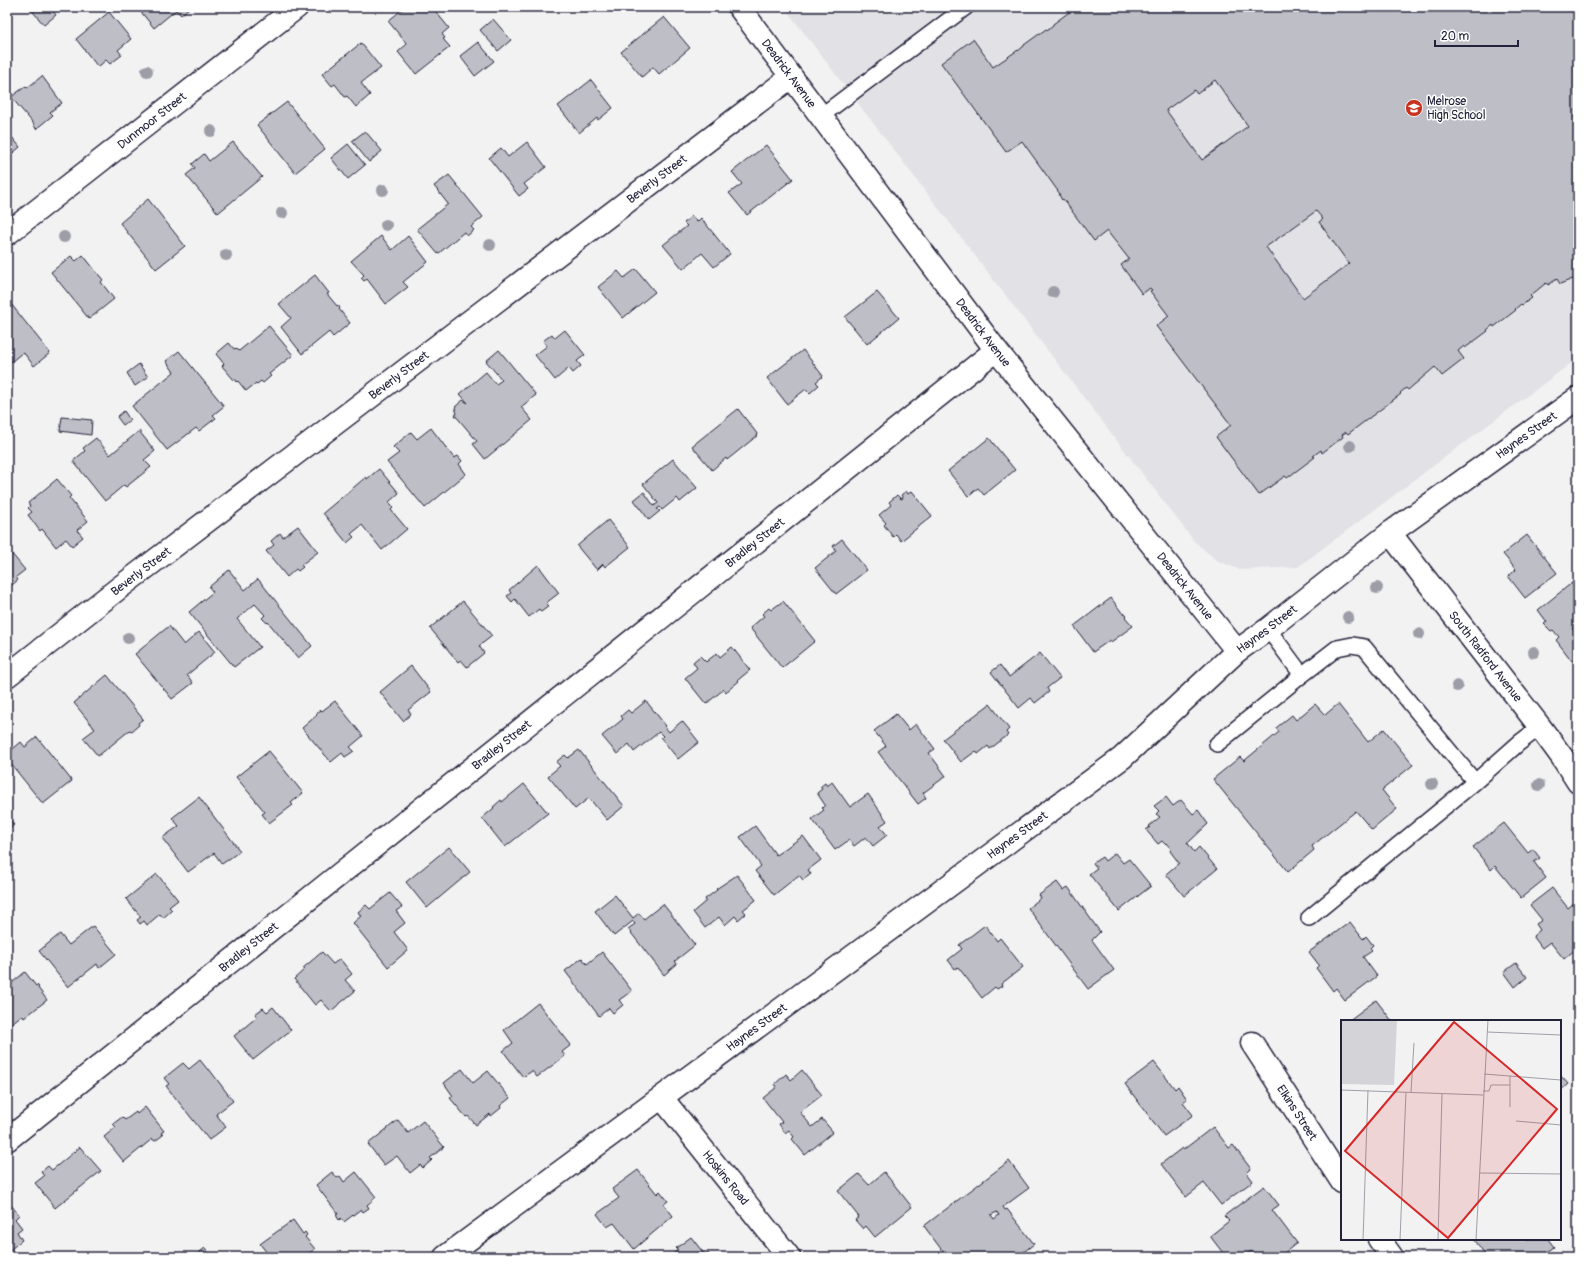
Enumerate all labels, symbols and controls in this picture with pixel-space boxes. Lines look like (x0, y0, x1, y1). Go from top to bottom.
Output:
scale bar (1435, 22, 1518, 48)
text: 20 m (1441, 29, 1470, 44)
street label: Deadrick Avenue (758, 36, 819, 111)
street label: Dunmoor Street (115, 89, 190, 153)
place label: Melrose High School (1427, 94, 1486, 123)
school or university icon: Melrose High School (1404, 98, 1424, 118)
street label: Beverly Street (624, 152, 690, 207)
street label: Deadrick Avenue (952, 296, 1014, 370)
street label: Beverly Street (366, 348, 432, 403)
street label: Haynes Street (1493, 409, 1560, 463)
street label: Bradley Street (722, 515, 788, 571)
street label: Beverly Street (108, 544, 174, 599)
street label: Deadrick Avenue (1153, 550, 1216, 623)
street label: Haynes Street (1234, 602, 1300, 657)
street label: South Radford Avenue (1445, 608, 1525, 705)
street label: Bradley Street (469, 717, 535, 774)
street label: Haynes Street (984, 808, 1051, 863)
street label: Bradley Street (216, 919, 282, 976)
street label: Haynes Street (724, 1000, 790, 1055)
inset map (1341, 1020, 1561, 1240)
street label: Elkins Street (1273, 1082, 1320, 1144)
street label: Hoskins Road (699, 1148, 752, 1209)

